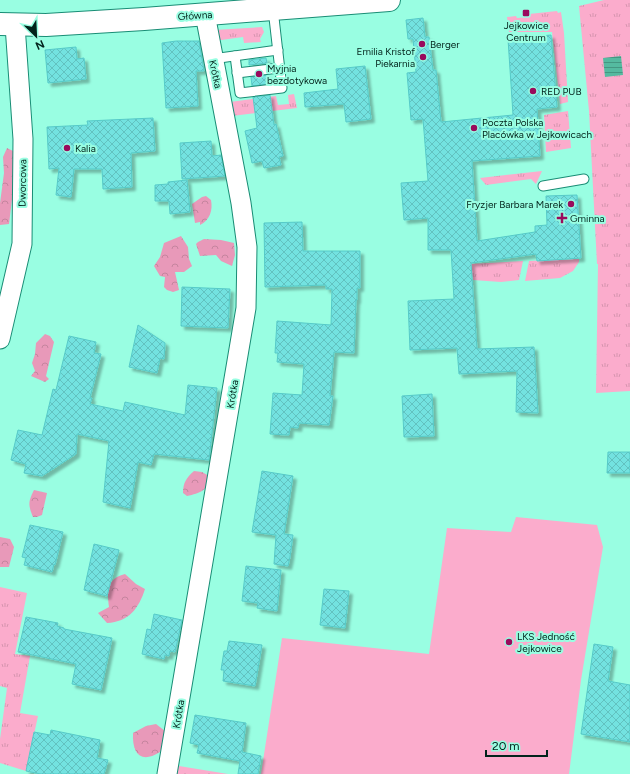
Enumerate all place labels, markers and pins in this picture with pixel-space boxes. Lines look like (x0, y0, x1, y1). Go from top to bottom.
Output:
marker: Jejkowice Centrum (521, 8, 531, 18)
place label: Jejkowice Centrum (504, 19, 549, 44)
place label: Berger (430, 38, 460, 51)
marker: Berger (417, 39, 427, 49)
place label: Emilia Kristof Piekarnia (356, 45, 415, 70)
marker: Emilia Kristof Piekarnia (418, 52, 428, 62)
place label: Myjnia bezdotykowa (267, 62, 327, 87)
marker: Myjnia bezdotykowa (254, 69, 264, 79)
place label: RED PUB (541, 85, 582, 98)
marker: RED PUB (528, 86, 538, 96)
place label: Poczta Polska Placówka w Jejkowicach (482, 116, 592, 141)
marker: Poczta Polska Placówka w Jejkowicach (469, 123, 479, 133)
place label: Kalia (75, 142, 96, 155)
marker: Kalia (62, 143, 72, 153)
place label: Fryzjer Barbara Marek (466, 198, 563, 211)
marker: Fryzjer Barbara Marek (566, 199, 576, 209)
place label: Gminna (570, 212, 605, 225)
marker: Gminna (557, 213, 567, 223)
place label: LKS Jedność Jejkowice (517, 630, 575, 655)
marker: LKS Jedność Jejkowice (504, 637, 514, 647)

